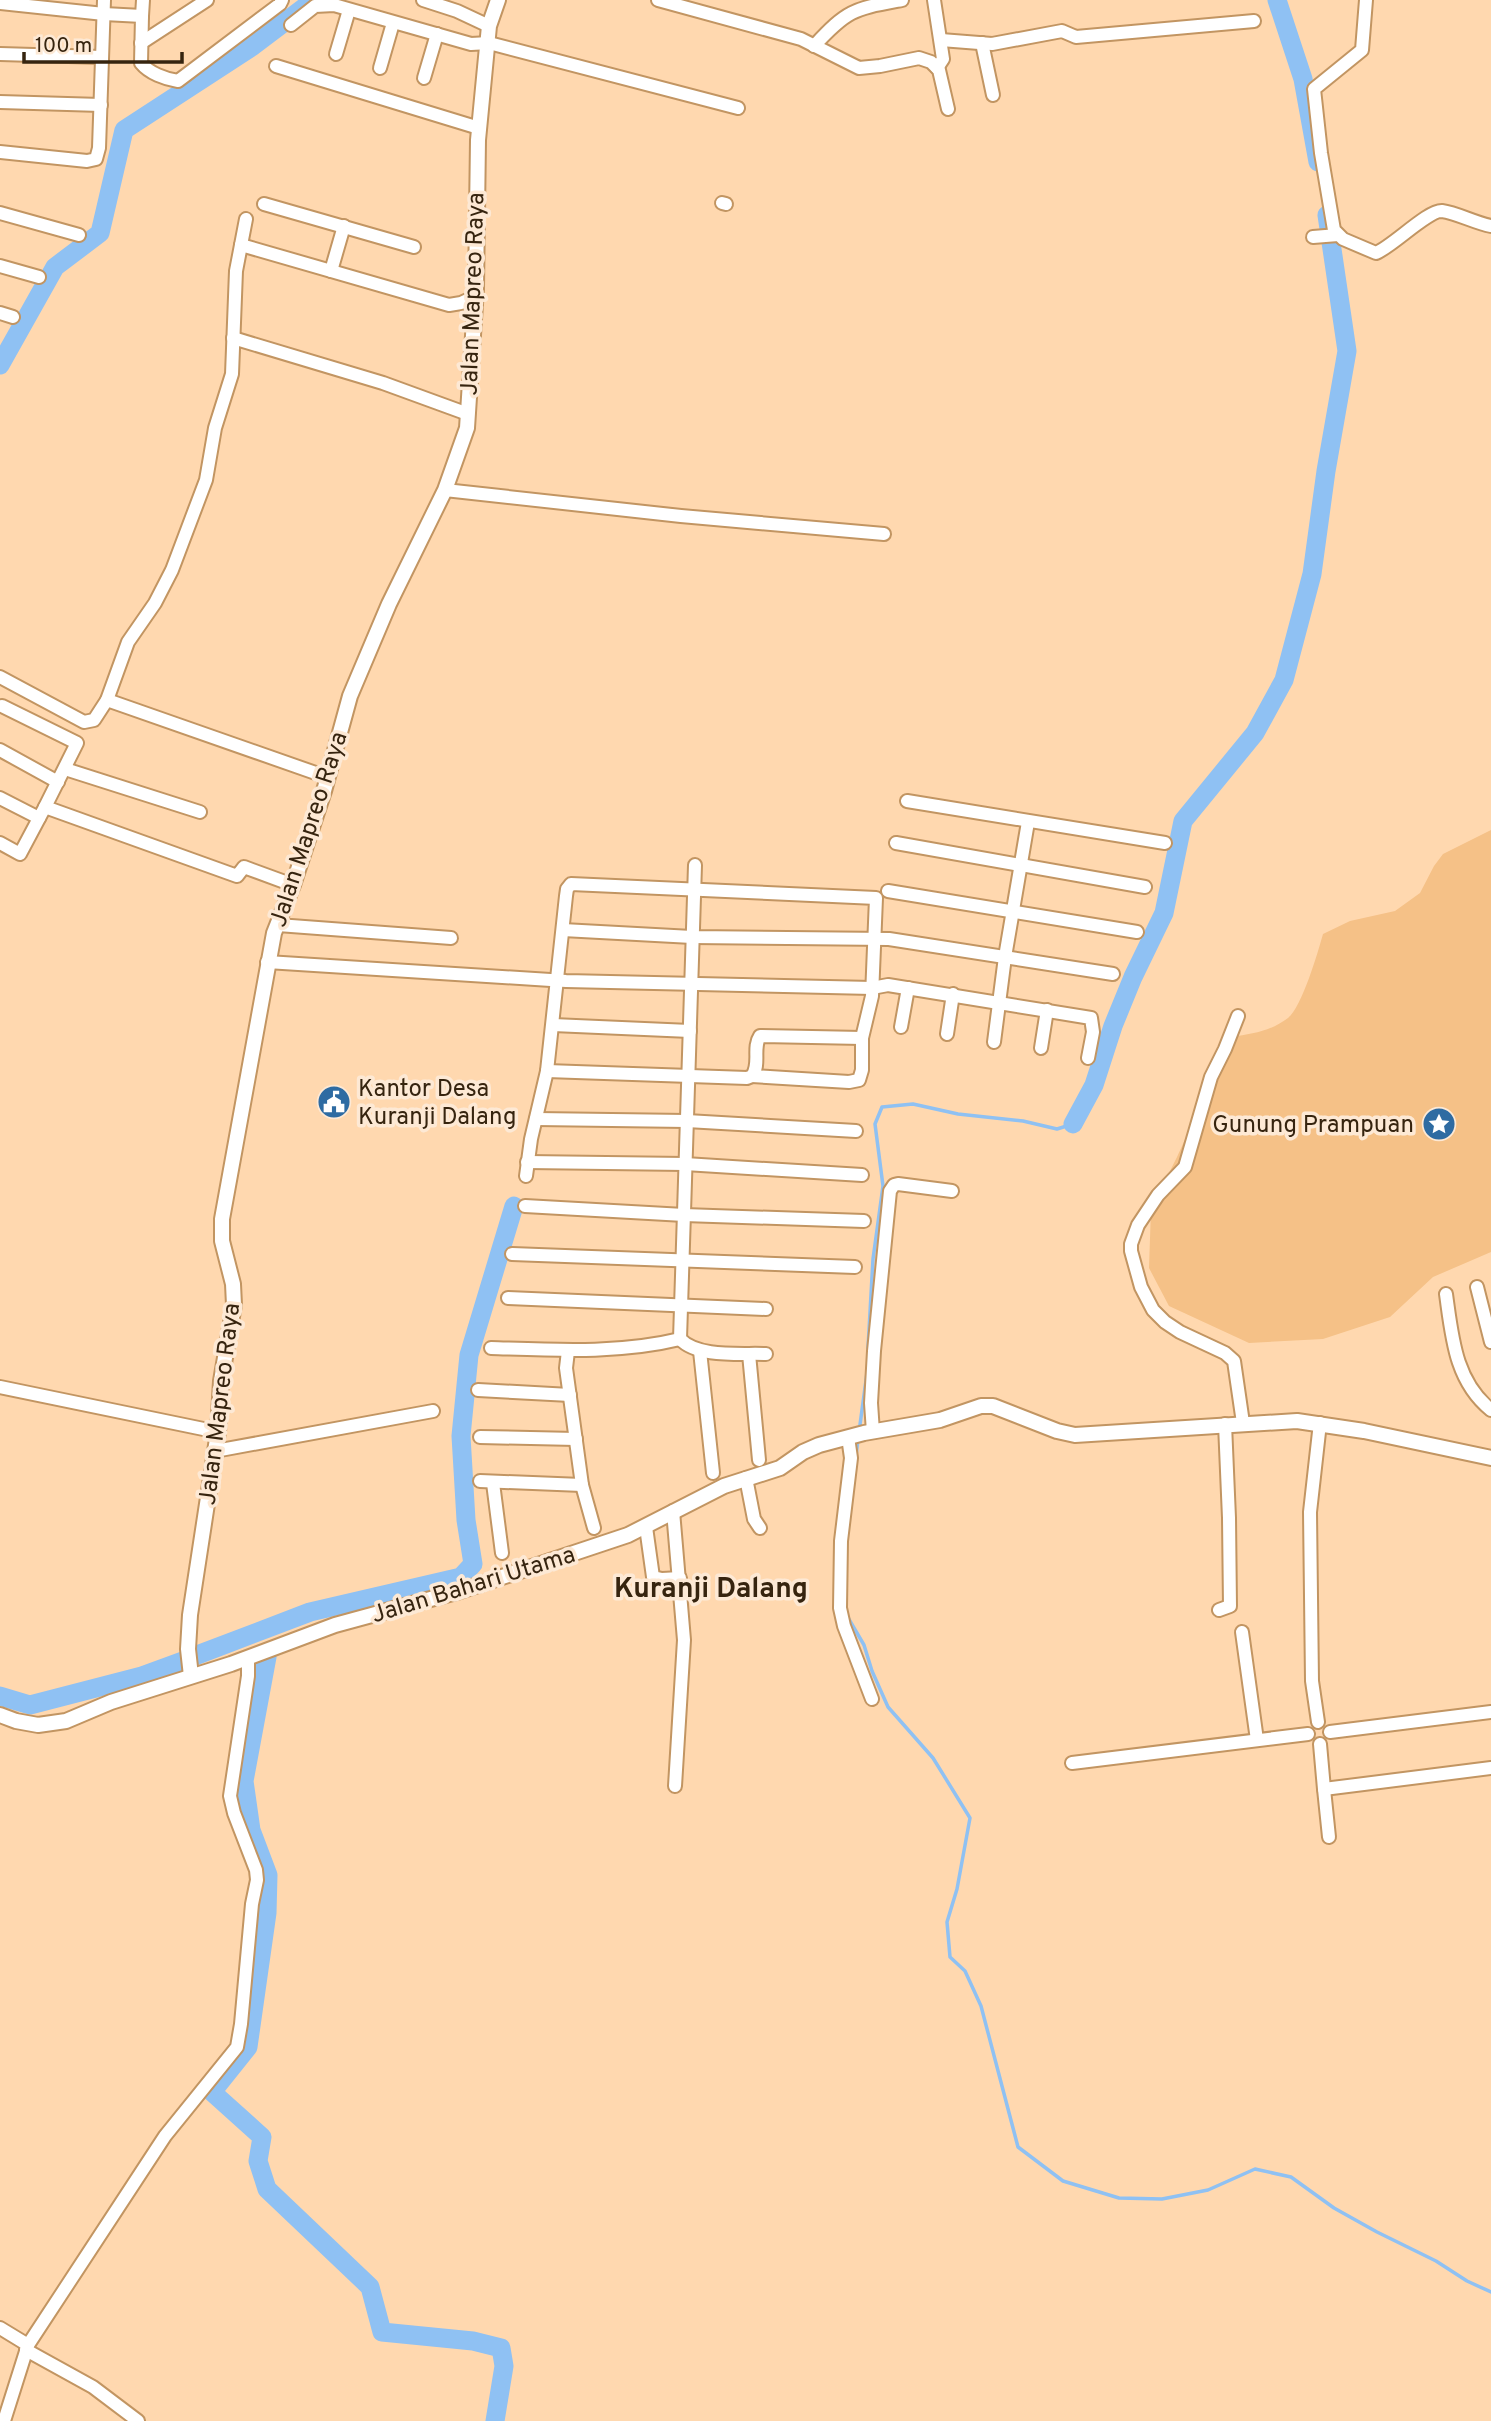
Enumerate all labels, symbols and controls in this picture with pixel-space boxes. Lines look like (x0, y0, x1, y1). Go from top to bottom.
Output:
scale bar (24, 21, 182, 65)
text: 100 m (35, 33, 92, 60)
street label: Jalan Mapreo Raya (455, 192, 493, 396)
street label: Jalan Mapreo Raya (264, 728, 356, 931)
place label: Kantor Desa Kuranji Dalang (358, 1075, 516, 1133)
public building icon: Kantor Desa Kuranji Dalang (315, 1083, 353, 1121)
place icon: Gunung Prampuan (1420, 1105, 1458, 1143)
place label: Gunung Prampuan (1212, 1111, 1414, 1141)
street label: Jalan Mapreo Raya (194, 1302, 248, 1507)
street label: Jalan Bahari Utama (368, 1541, 579, 1631)
district label: Kuranji Dalang (614, 1572, 808, 1608)

